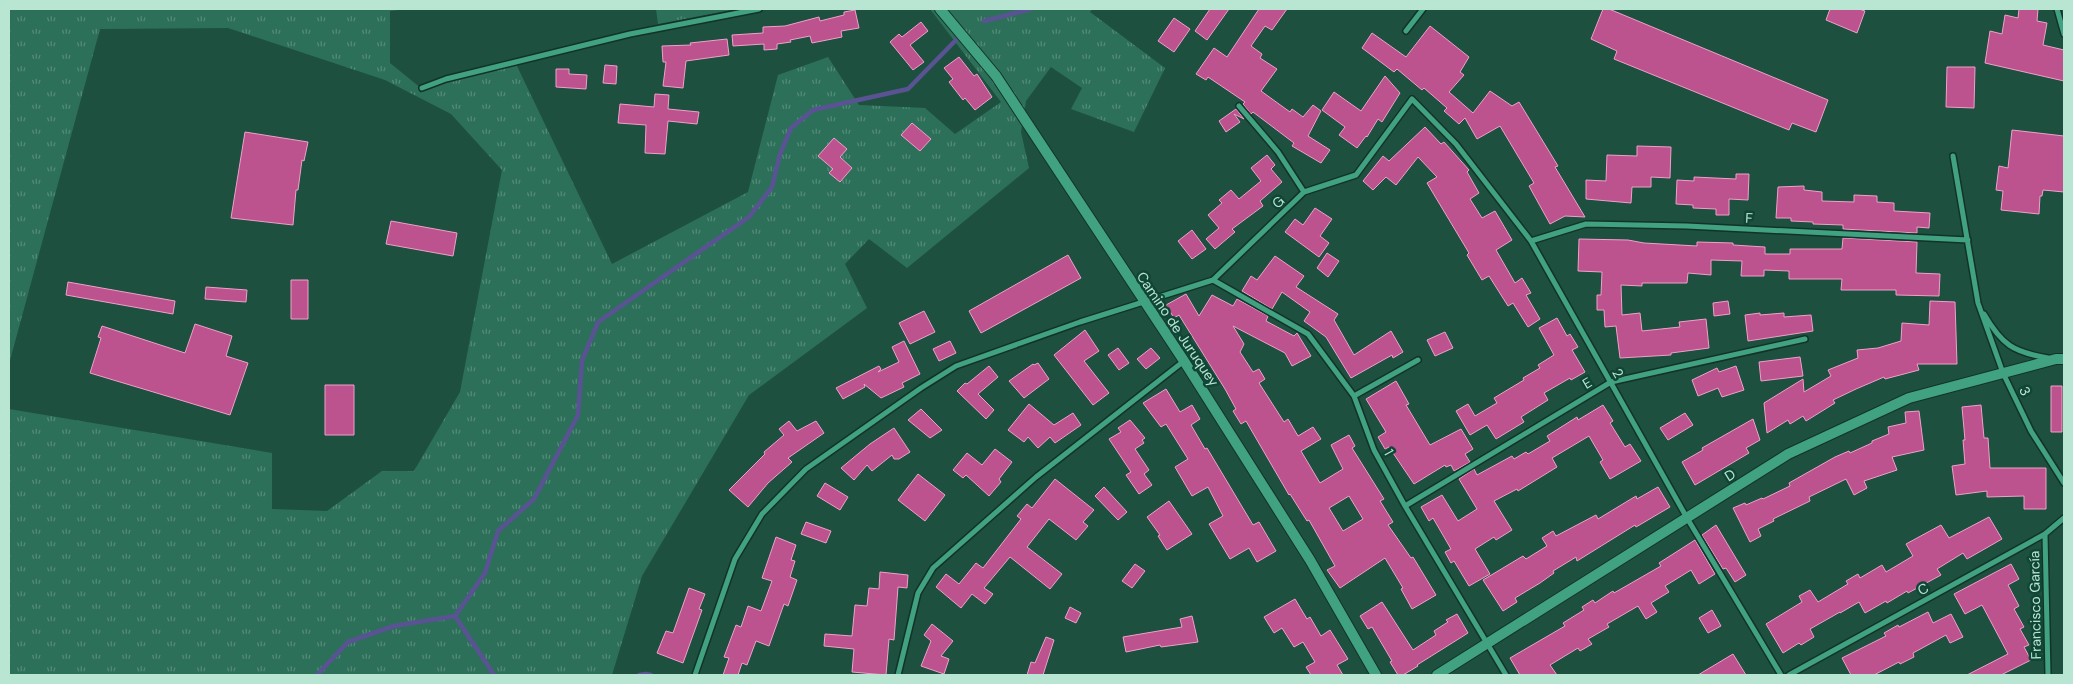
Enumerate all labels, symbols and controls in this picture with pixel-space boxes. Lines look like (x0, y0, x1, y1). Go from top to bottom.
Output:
street label: G (1268, 192, 1288, 212)
street label: F (1745, 209, 1754, 227)
street label: Camino de Juruquey (1133, 268, 1223, 390)
street label: 2 (1608, 365, 1628, 381)
street label: E (1579, 373, 1595, 393)
street label: 3 (2015, 383, 2035, 399)
street label: 1 (1380, 446, 1398, 458)
street label: D (1721, 465, 1739, 485)
street label: Francisco García (2025, 551, 2045, 659)
street label: C (1914, 579, 1932, 599)

